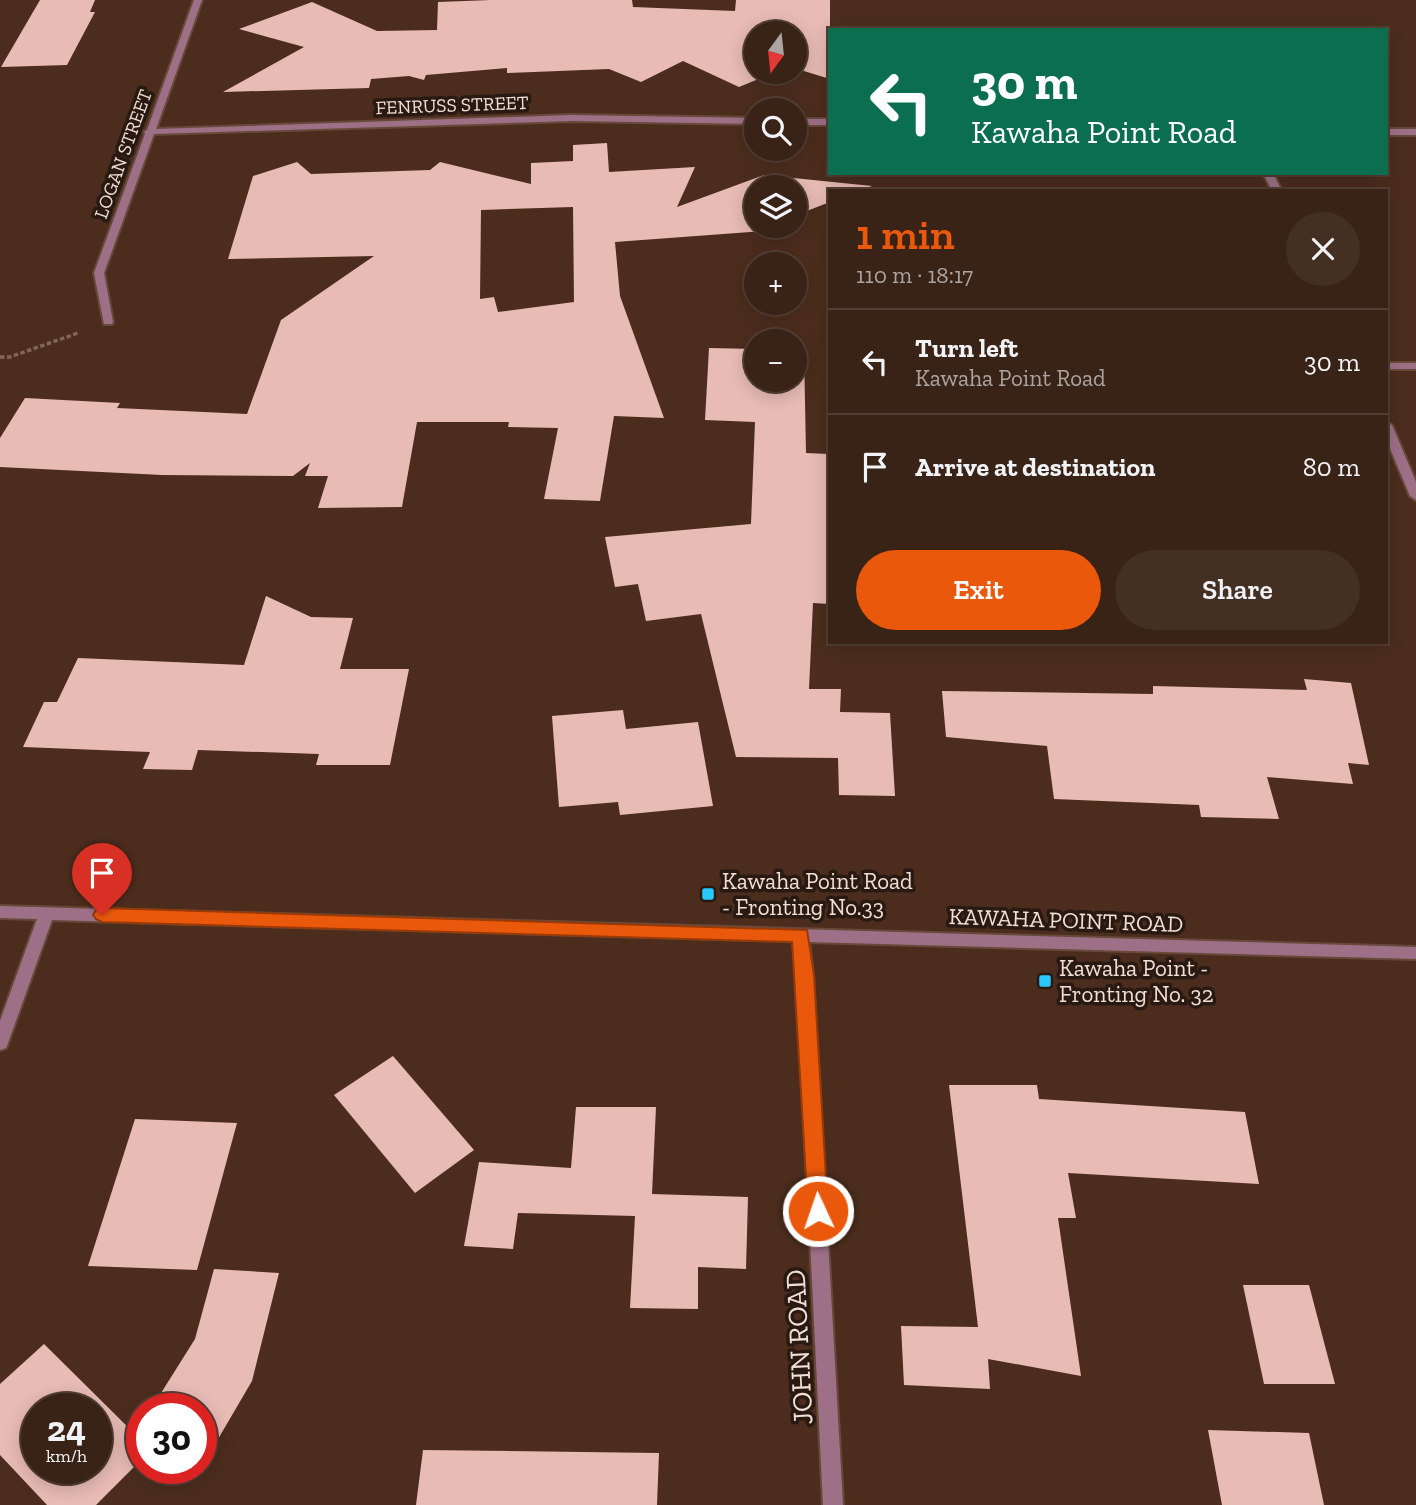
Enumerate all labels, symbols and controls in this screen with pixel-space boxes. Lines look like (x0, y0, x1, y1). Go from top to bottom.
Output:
north arrow (744, 21, 807, 84)
map controls (744, 21, 807, 392)
text: 30 m (971, 53, 1077, 112)
icon: left (856, 56, 947, 147)
street label: LOGAN STREET (89, 86, 157, 222)
street label: FENRUSS STREET (375, 91, 529, 119)
button: search (744, 98, 807, 161)
text: Kawaha Point Road (971, 113, 1236, 151)
button: layers (744, 175, 807, 238)
text: 1 min (856, 209, 955, 260)
button: close (1286, 212, 1360, 286)
button: + (744, 252, 807, 315)
text: 110 m · 18:17 (856, 261, 973, 289)
button: − (744, 329, 807, 392)
text: Turn left (915, 332, 1018, 364)
icon: left (856, 343, 894, 381)
text: 30 m (1304, 346, 1360, 378)
text: Kawaha Point Road (915, 364, 1106, 392)
icon: arrive (856, 448, 894, 486)
text: Arrive at destination (915, 451, 1155, 483)
text: 80 m (1303, 451, 1360, 483)
button: Exit (856, 550, 1101, 630)
button: Share (1115, 550, 1360, 630)
pin (72, 843, 132, 915)
icon: arrive (83, 854, 121, 892)
place label: Kawaha Point Road - Fronting No.33 (722, 867, 913, 921)
marker: Kawaha Point Road - Fronting No.33 (700, 886, 716, 902)
street label: KAWAHA POINT ROAD (948, 902, 1184, 938)
place label: Kawaha Point - Fronting No. 32 (1059, 954, 1214, 1008)
marker: Kawaha Point - Fronting No. 32 (1037, 973, 1053, 989)
position arrow (781, 1174, 855, 1248)
street label: JOHN ROAD (778, 1269, 820, 1425)
speed limit sign: 30 (126, 1393, 217, 1484)
text: 24 (47, 1408, 86, 1450)
text: km/h (46, 1445, 87, 1467)

